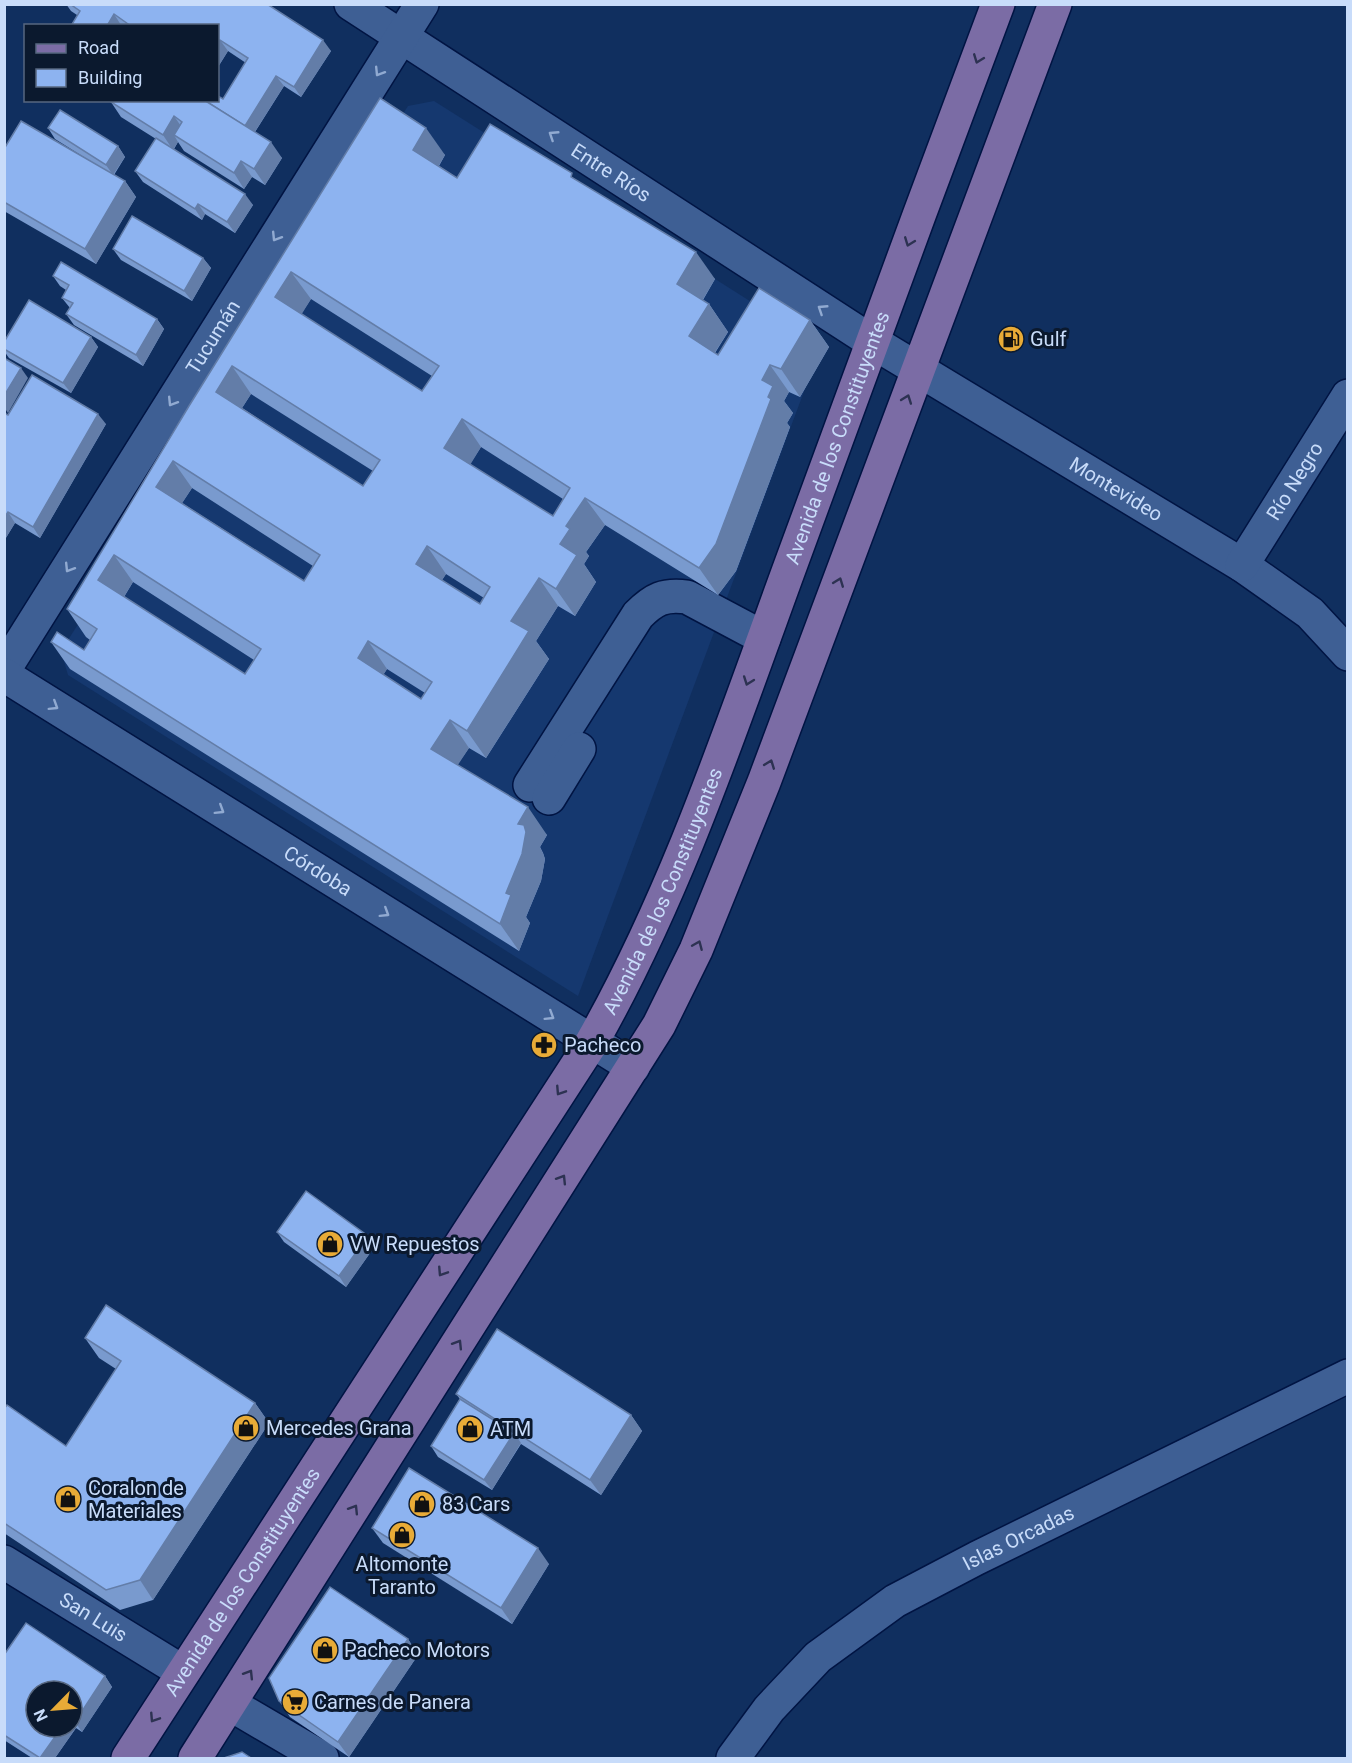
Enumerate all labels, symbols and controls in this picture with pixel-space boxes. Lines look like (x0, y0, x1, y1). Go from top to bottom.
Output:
legend (24, 24, 219, 102)
text: Road (78, 37, 119, 58)
one-way arrow (972, 53, 985, 64)
one-way arrow (375, 66, 387, 76)
text: Building (78, 67, 142, 88)
one-way arrow (549, 130, 559, 142)
street label: Entre Ríos (567, 138, 656, 207)
one-way arrow (271, 231, 283, 241)
one-way arrow (904, 236, 916, 247)
street label: Tucumán (181, 296, 245, 379)
one-way arrow (818, 305, 829, 316)
street label: Avenida de los Constituyentes (780, 308, 894, 567)
fuel station icon: Gulf (996, 324, 1026, 354)
place label: Gulf (1030, 327, 1067, 351)
one-way arrow (900, 394, 913, 405)
one-way arrow (168, 396, 180, 406)
street label: Río Negro (1261, 438, 1328, 525)
street label: Montevideo (1065, 452, 1167, 526)
one-way arrow (65, 561, 76, 572)
one-way arrow (831, 577, 844, 588)
one-way arrow (743, 675, 756, 686)
one-way arrow (48, 699, 58, 711)
one-way arrow (763, 760, 776, 770)
street label: Avenida de los Constituyentes (597, 764, 727, 1019)
one-way arrow (213, 802, 224, 813)
street label: Córdoba (279, 840, 357, 901)
one-way arrow (379, 905, 389, 917)
one-way arrow (691, 941, 703, 952)
one-way arrow (544, 1009, 554, 1021)
pharmacy icon: Pacheco (529, 1030, 559, 1060)
place label: Pacheco (564, 1033, 641, 1057)
one-way arrow (556, 1084, 567, 1095)
one-way arrow (555, 1175, 566, 1186)
shop icon: VW Repuestos (315, 1229, 345, 1259)
place label: VW Repuestos (350, 1232, 480, 1256)
one-way arrow (438, 1266, 450, 1276)
one-way arrow (450, 1340, 462, 1350)
shop icon: Mercedes Grana (231, 1413, 261, 1443)
shop icon: ATM (455, 1414, 485, 1444)
place label: Mercedes Grana (266, 1416, 412, 1440)
place label: ATM (490, 1417, 531, 1441)
street label: Avenida de los Constituyentes (159, 1463, 325, 1701)
place label: Coralon de Materiales (88, 1476, 184, 1523)
shop icon: Coralon de Materiales (53, 1484, 83, 1514)
shop icon: 83 Cars (407, 1489, 437, 1519)
place label: 83 Cars (442, 1492, 510, 1516)
street label: Islas Orcadas (959, 1500, 1078, 1575)
one-way arrow (346, 1505, 358, 1515)
shop icon: Altomonte Taranto (387, 1520, 417, 1550)
place label: Altomonte Taranto (356, 1552, 448, 1599)
street label: San Luis (55, 1587, 132, 1647)
shop icon: Pacheco Motors (310, 1635, 340, 1665)
place label: Pacheco Motors (344, 1638, 490, 1662)
one-way arrow (242, 1670, 254, 1680)
north arrow (24, 1679, 84, 1739)
supermarket icon: Carnes de Panera (280, 1687, 310, 1717)
place label: Carnes de Panera (314, 1690, 471, 1714)
text: N (30, 1706, 52, 1724)
one-way arrow (150, 1711, 161, 1722)

